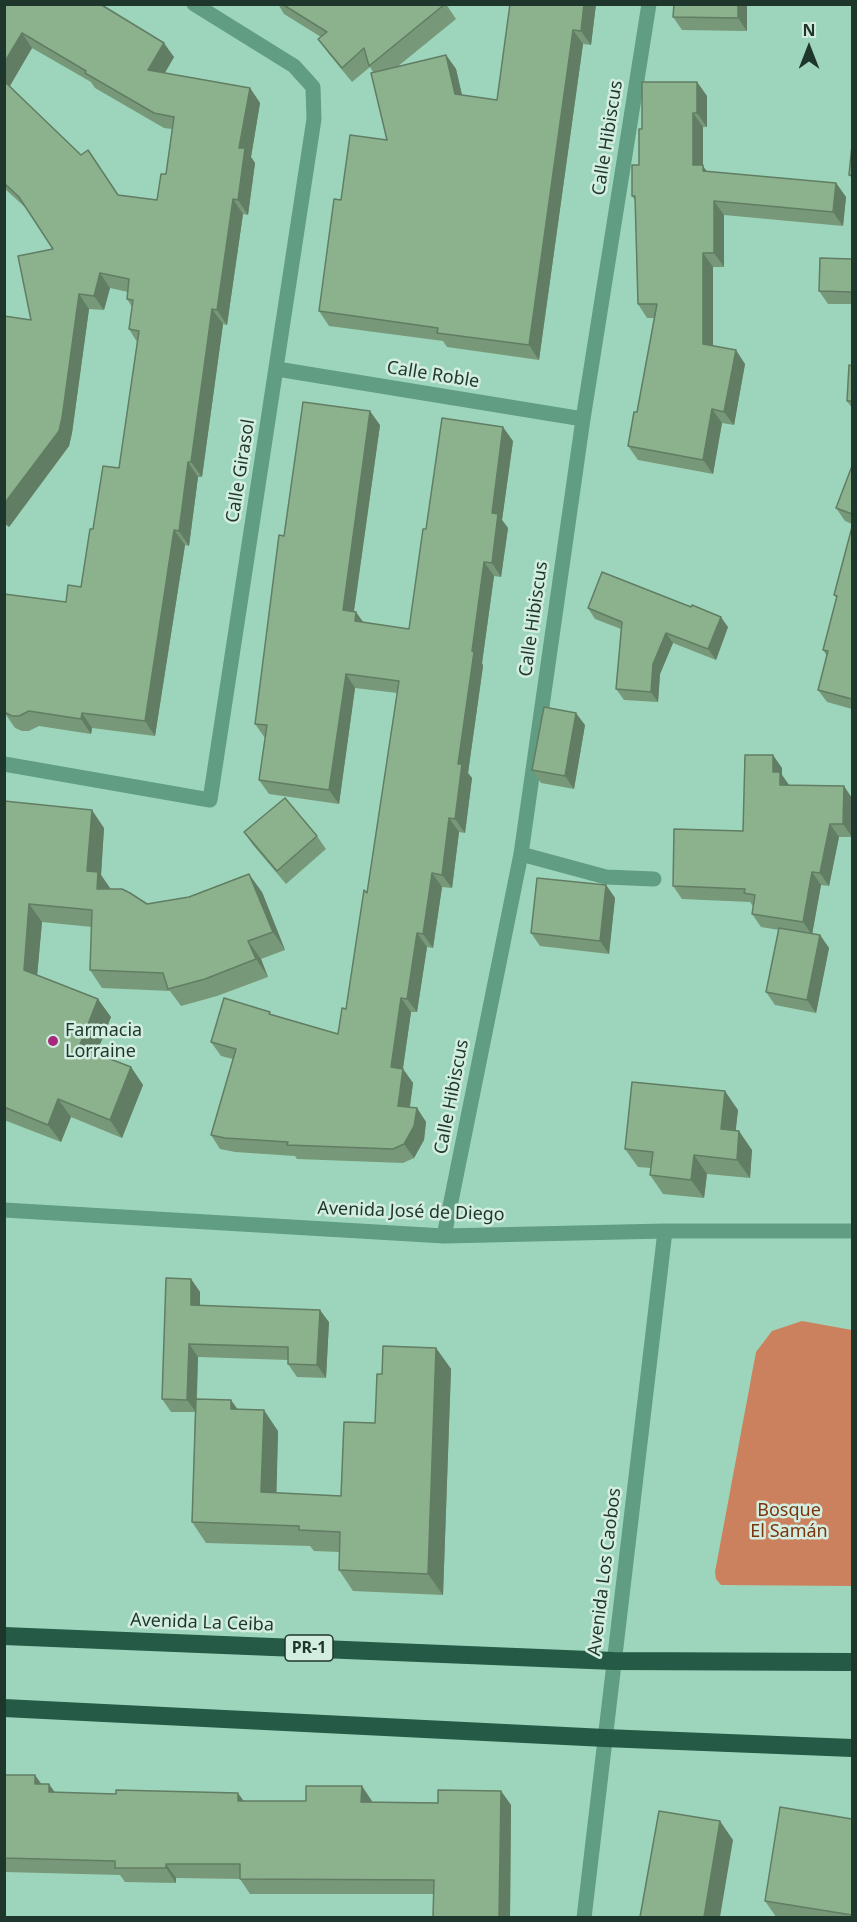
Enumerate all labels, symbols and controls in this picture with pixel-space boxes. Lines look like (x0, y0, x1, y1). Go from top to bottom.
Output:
north arrow (779, 18, 839, 78)
text: N (802, 19, 816, 41)
street label: Calle Hibiscus (588, 79, 628, 197)
street label: Calle Roble (385, 357, 481, 393)
street label: Calle Girasol (222, 418, 260, 524)
street label: Calle Hibiscus (515, 560, 553, 678)
place label: Farmacia Lorraine (65, 1020, 142, 1062)
marker: Farmacia Lorraine (46, 1034, 60, 1048)
street label: Calle Hibiscus (430, 1038, 474, 1156)
street label: Avenida José de Diego (317, 1198, 505, 1226)
street label: Avenida Los Caobos (584, 1487, 626, 1657)
park label: Bosque El Samán (750, 1500, 828, 1543)
street label: Avenida La Ceiba (130, 1610, 274, 1636)
road number: PR-1 (285, 1635, 333, 1661)

